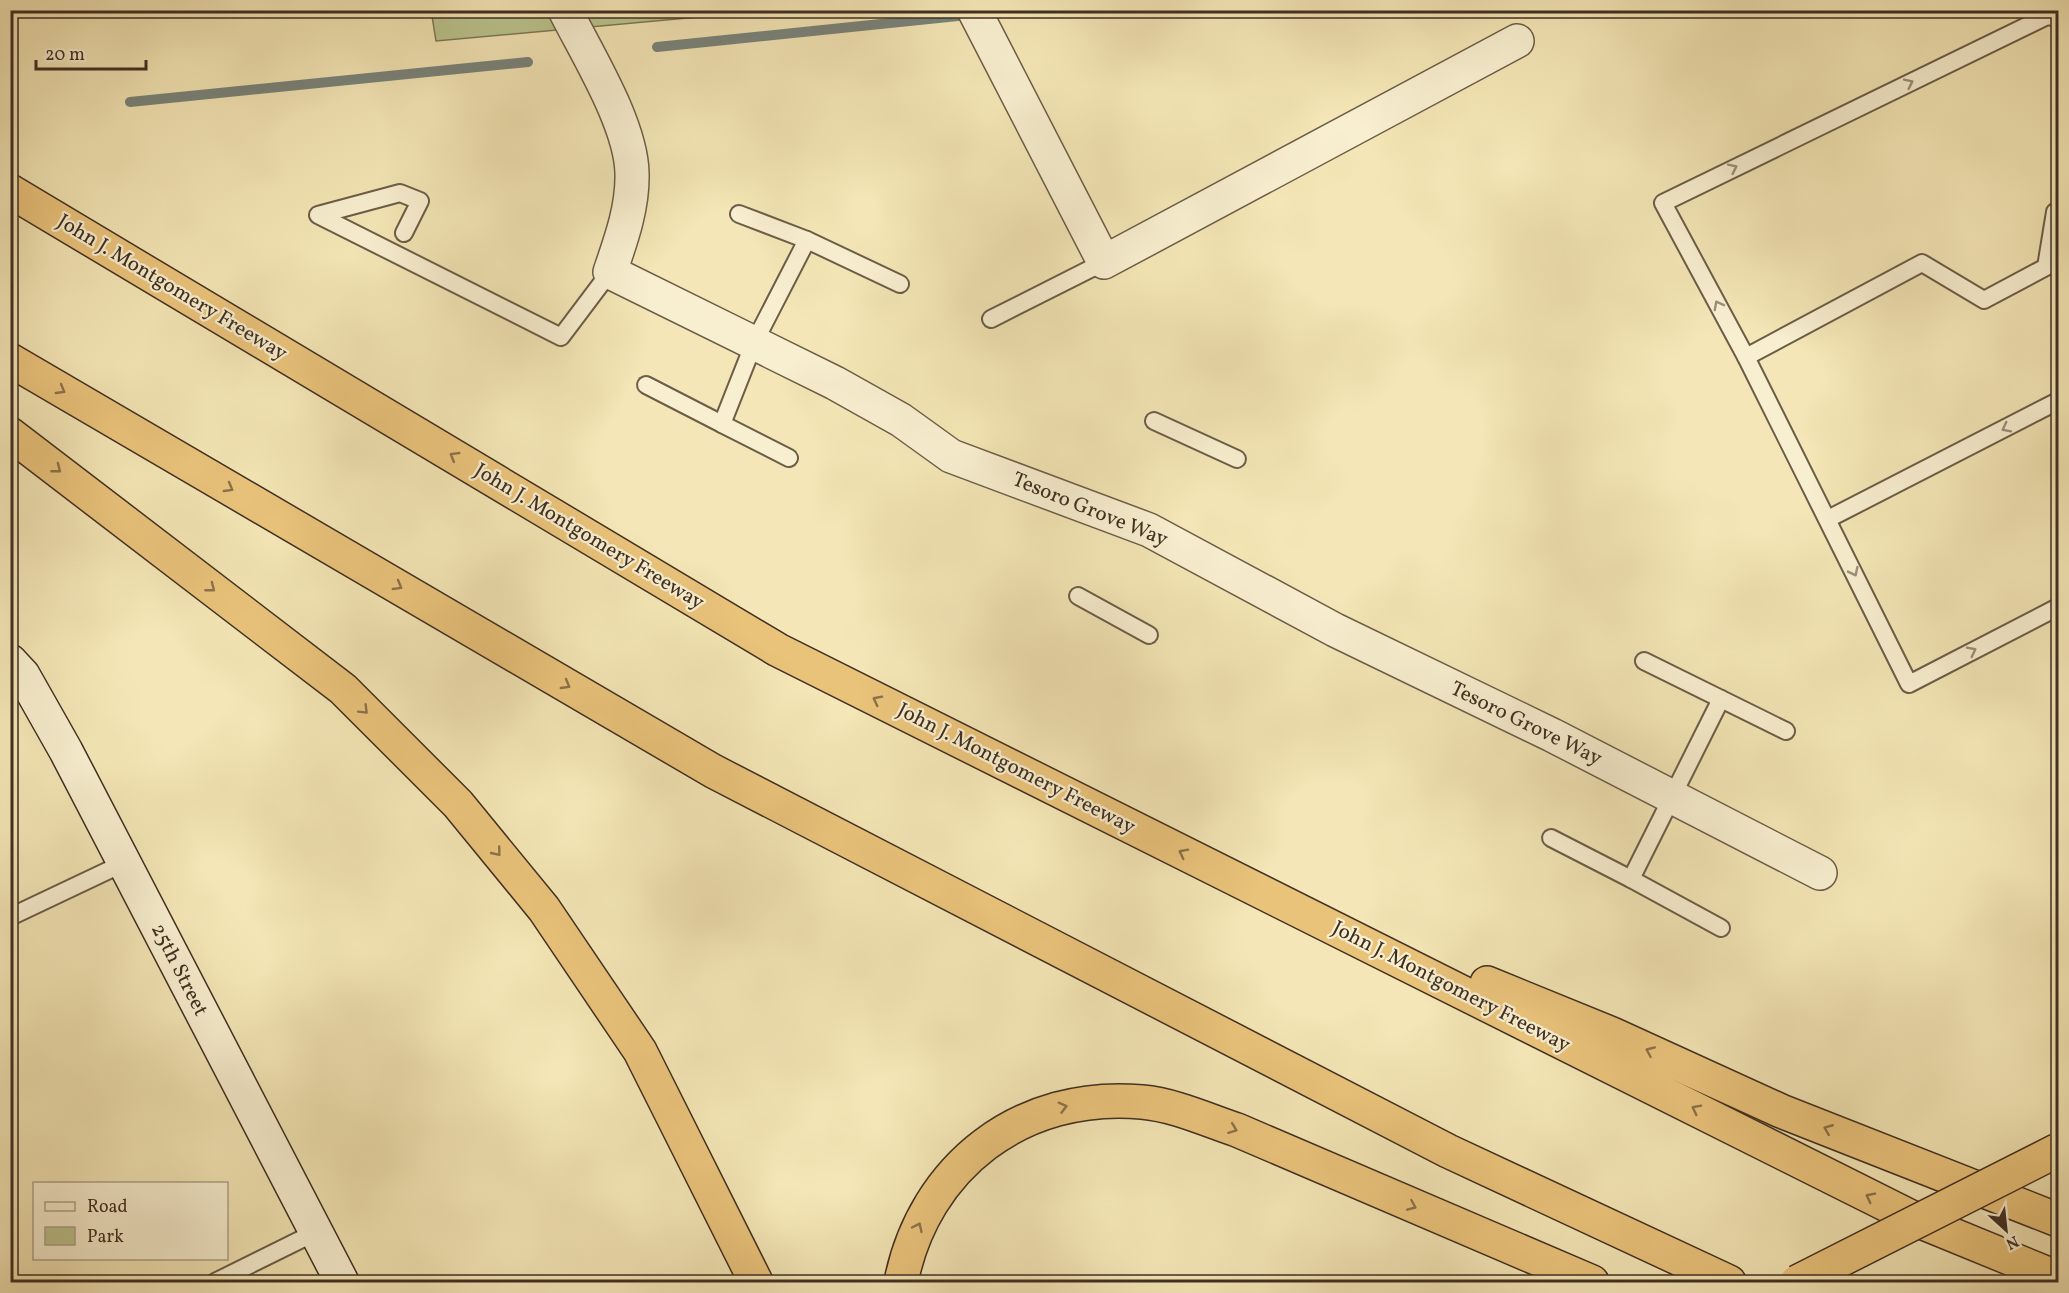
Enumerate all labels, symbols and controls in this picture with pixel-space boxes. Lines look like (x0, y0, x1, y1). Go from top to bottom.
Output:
scale bar (36, 33, 146, 71)
text: 20 m (45, 43, 85, 68)
one-way arrow (1902, 79, 1913, 91)
one-way arrow (1727, 164, 1738, 176)
street label: John J. Montgomery Freeway (51, 208, 293, 369)
one-way arrow (1714, 301, 1725, 312)
one-way arrow (55, 382, 65, 394)
one-way arrow (2002, 420, 2013, 432)
one-way arrow (450, 452, 460, 464)
street label: John J. Montgomery Freeway (468, 457, 710, 618)
one-way arrow (50, 462, 61, 473)
street label: Tesoro Grove Way (1008, 466, 1173, 555)
one-way arrow (223, 481, 233, 492)
one-way arrow (1847, 565, 1859, 576)
one-way arrow (392, 579, 402, 591)
one-way arrow (205, 581, 216, 592)
one-way arrow (1965, 647, 1976, 659)
street label: Tesoro Grove Way (1445, 675, 1607, 774)
one-way arrow (560, 678, 570, 689)
one-way arrow (873, 696, 884, 707)
street label: John J. Montgomery Freeway (892, 696, 1141, 842)
one-way arrow (357, 703, 367, 714)
one-way arrow (490, 845, 501, 856)
one-way arrow (1179, 849, 1190, 860)
street label: John J. Montgomery Freeway (1327, 914, 1576, 1060)
street label: 25th Street (143, 919, 215, 1021)
one-way arrow (1645, 1047, 1656, 1059)
one-way arrow (1058, 1102, 1068, 1115)
one-way arrow (1691, 1105, 1702, 1117)
one-way arrow (1227, 1122, 1238, 1134)
one-way arrow (1824, 1124, 1835, 1136)
legend (33, 1182, 228, 1260)
one-way arrow (1865, 1192, 1876, 1204)
text: Road (87, 1195, 128, 1220)
one-way arrow (1406, 1199, 1417, 1211)
north arrow (1976, 1200, 2036, 1260)
one-way arrow (911, 1222, 923, 1233)
text: Park (87, 1225, 124, 1250)
text: N (2001, 1229, 2022, 1254)

